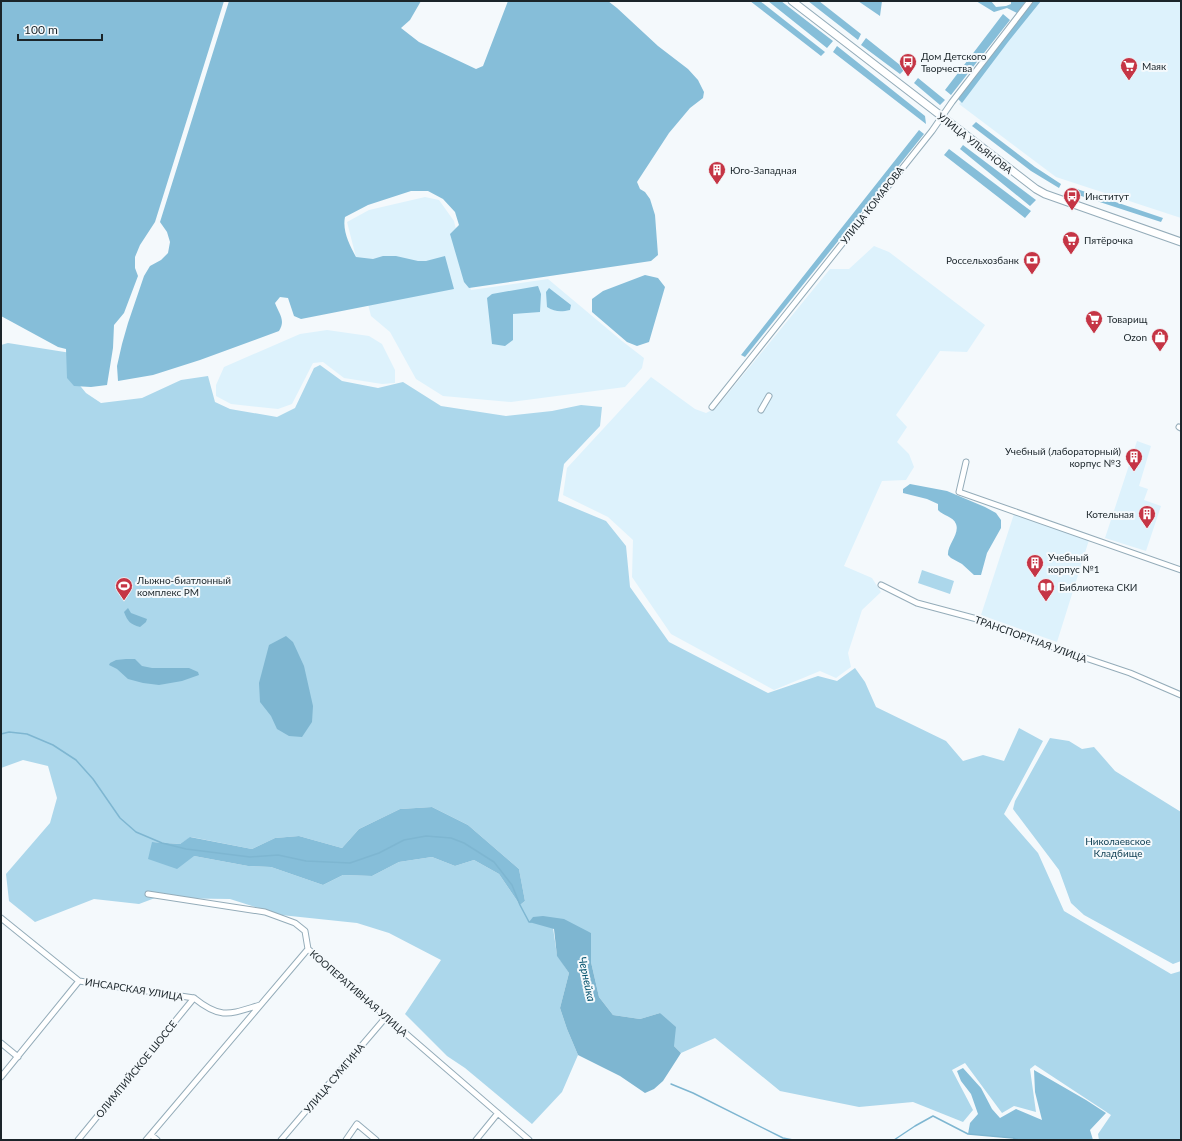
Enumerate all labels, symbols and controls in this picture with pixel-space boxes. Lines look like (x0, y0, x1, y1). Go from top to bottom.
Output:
scale bar (18, 16, 102, 42)
text: 100 m (24, 22, 58, 37)
place label: Дом Детского Творчества (921, 50, 987, 74)
bus stop icon: Дом Детского Творчества (898, 52, 918, 77)
supermarket icon: Маяк (1119, 56, 1139, 81)
place label: Маяк (1142, 60, 1167, 72)
street label: УЛИЦА УЛЬЯНОВА (935, 110, 1015, 176)
building icon: Юго-Западная (707, 160, 727, 185)
place label: Юго-Западная (730, 164, 797, 176)
street label: УЛИЦА КОМАРОВА (838, 164, 906, 246)
bus stop icon: Институт (1062, 186, 1082, 211)
place label: Институт (1085, 190, 1129, 202)
supermarket icon: Пятёрочка (1061, 230, 1081, 255)
place label: Пятёрочка (1084, 234, 1133, 246)
bank icon: Россельхозбанк (1022, 250, 1042, 275)
place label: Россельхозбанк (946, 254, 1020, 266)
supermarket icon: Товарищ (1084, 309, 1104, 334)
place label: Товарищ (1107, 313, 1148, 325)
shop icon: Ozon (1150, 327, 1170, 352)
place label: Ozon (1123, 331, 1147, 343)
place label: Учебный (лабораторный) корпус №3 (1005, 445, 1121, 469)
building icon: Учебный (лабораторный) корпус №3 (1124, 447, 1144, 472)
building icon: Котельная (1137, 504, 1157, 529)
place label: Котельная (1086, 508, 1134, 520)
place label: Учебный корпус №1 (1048, 551, 1100, 575)
building icon: Учебный корпус №1 (1025, 553, 1045, 578)
place label: Лыжно-биатлонный комплекс РМ (136, 574, 231, 598)
sports icon: Лыжно-биатлонный комплекс РМ (114, 576, 134, 601)
library icon: Библиотека СКИ (1036, 577, 1056, 602)
place label: Библиотека СКИ (1059, 581, 1138, 593)
street label: ТРАНСПОРТНАЯ УЛИЦА (973, 613, 1089, 665)
park label: Николаевское Кладбище (1085, 835, 1151, 859)
street label: КООПЕРАТИВНАЯ УЛИЦА (308, 947, 411, 1039)
water label: Чернейка (576, 955, 599, 1003)
street label: ИНСАРСКАЯ УЛИЦА (84, 975, 184, 1003)
street label: ОЛИМПИЙСКОЕ ШОССЕ (93, 1018, 179, 1120)
street label: УЛИЦА СУМГИНА (301, 1041, 367, 1115)

